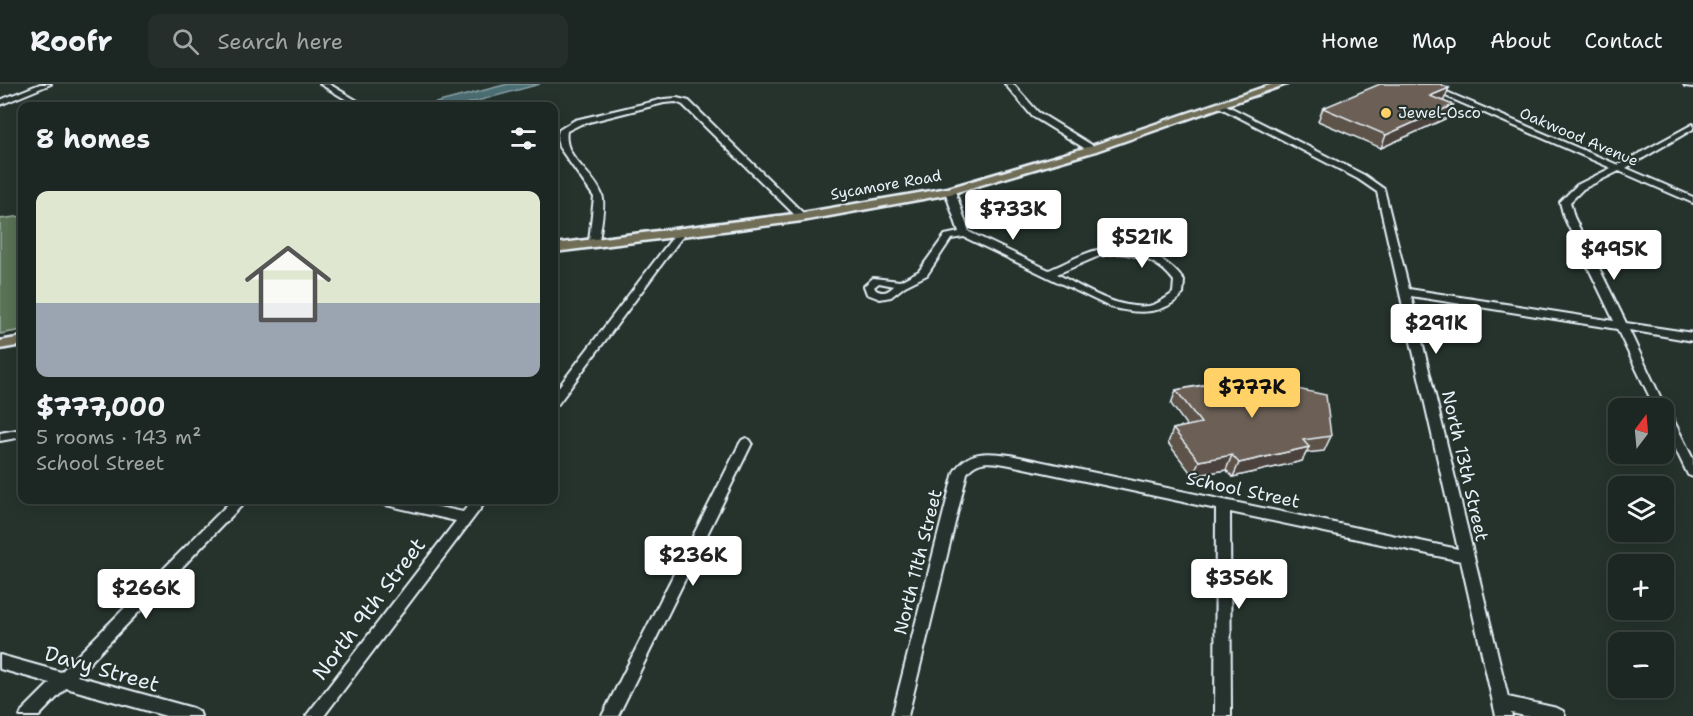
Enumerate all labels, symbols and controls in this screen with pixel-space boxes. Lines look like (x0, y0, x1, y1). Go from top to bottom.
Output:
search box (148, 14, 568, 68)
text: Roofr (30, 22, 112, 60)
icon: search (169, 25, 202, 58)
text: Search here (217, 27, 343, 56)
text: Home (1321, 27, 1379, 55)
text: Map (1412, 27, 1457, 55)
text: About (1490, 27, 1551, 55)
text: Contact (1584, 27, 1663, 55)
place label: Jewel-Osco (1398, 103, 1481, 123)
street label: Oakwood Avenue (1517, 103, 1641, 171)
marker: Jewel-Osco (1379, 106, 1393, 120)
text: 8 homes (36, 121, 150, 156)
icon: filters (507, 122, 540, 155)
street label: Sycamore Road (829, 165, 944, 205)
pin: $733K (971, 190, 1055, 241)
text: $733K (979, 196, 1047, 222)
pin: $521K (1100, 218, 1184, 269)
text: $521K (1111, 224, 1173, 250)
icon: home (234, 230, 342, 338)
pin: $495K (1572, 230, 1656, 281)
text: $495K (1580, 236, 1648, 262)
pin: $291K (1394, 304, 1478, 355)
text: $291K (1405, 310, 1467, 336)
pin: $777K (1210, 368, 1294, 419)
text: $777K (1218, 374, 1286, 400)
street label: North 13th Street (1436, 388, 1494, 544)
text: $777,000 (36, 389, 165, 424)
north arrow (1608, 398, 1674, 464)
map controls (1608, 398, 1674, 698)
text: 5 rooms · 143 m² (36, 424, 201, 450)
text: School Street (36, 450, 165, 476)
street label: School Street (1184, 466, 1302, 514)
button: layers (1608, 476, 1674, 542)
street label: North 11th Street (888, 487, 948, 637)
street label: North 9th Street (306, 532, 432, 686)
pin: $236K (651, 536, 735, 587)
text: $236K (659, 542, 727, 568)
button: + (1608, 554, 1674, 620)
pin: $356K (1197, 559, 1281, 610)
text: $356K (1205, 565, 1273, 591)
pin: $266K (104, 569, 188, 620)
text: $266K (112, 575, 180, 601)
button: − (1608, 632, 1674, 698)
street label: Davy Street (41, 639, 163, 699)

